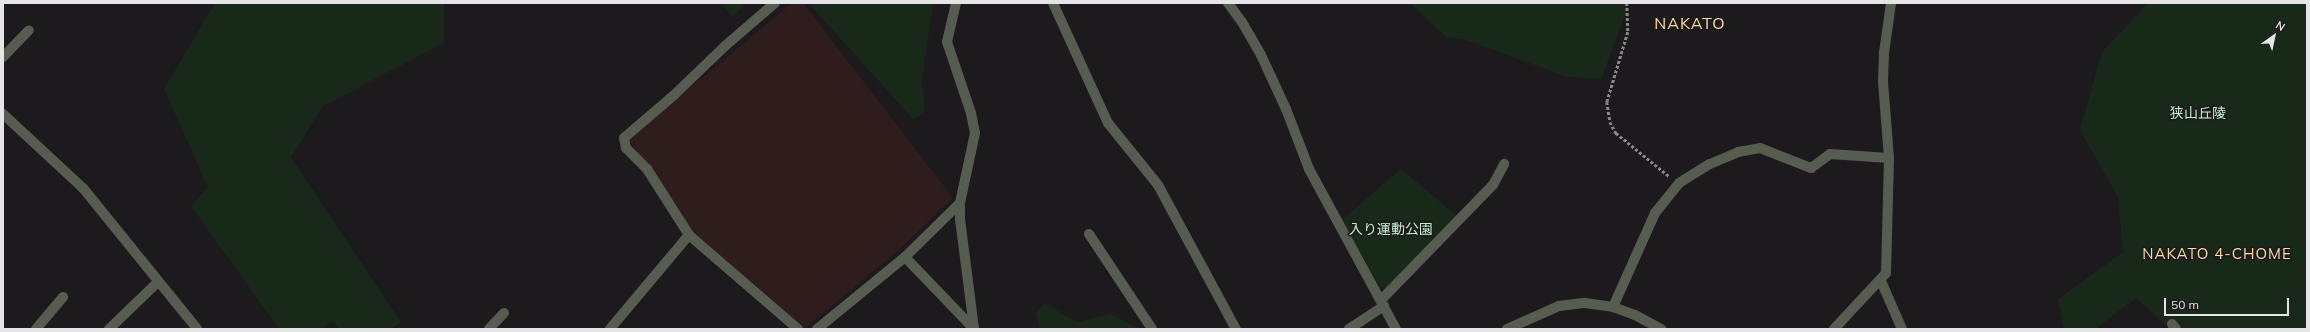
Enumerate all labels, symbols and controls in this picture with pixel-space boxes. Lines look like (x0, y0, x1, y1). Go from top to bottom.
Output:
district label: NAKATO (1654, 13, 1726, 33)
north arrow (2254, 16, 2294, 56)
text: N (2273, 18, 2288, 34)
park label: 狭山丘陵 (2170, 105, 2226, 121)
park label: 入り運動公園 (1349, 221, 1433, 237)
district label: NAKATO 4-CHOME (2142, 245, 2292, 263)
scale bar (2166, 290, 2291, 316)
text: 50 m (2171, 297, 2199, 312)

